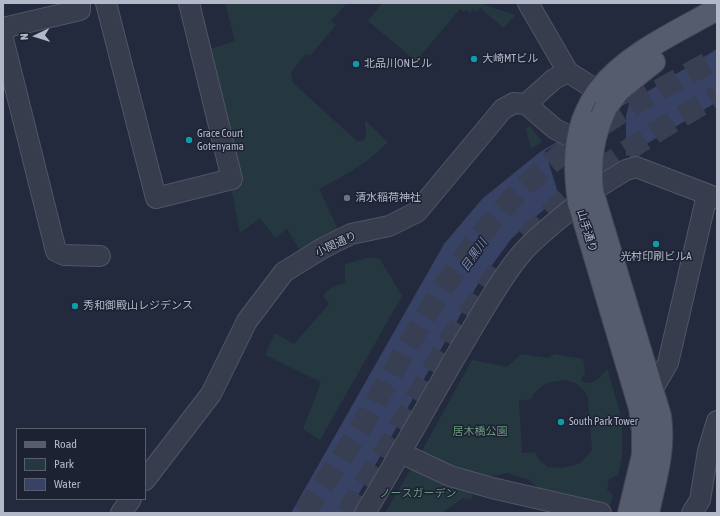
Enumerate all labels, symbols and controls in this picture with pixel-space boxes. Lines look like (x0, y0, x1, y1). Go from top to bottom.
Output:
north arrow (16, 16, 56, 56)
text: N (18, 33, 30, 40)
place label: 大崎MTビル (482, 52, 538, 66)
marker: 大崎MTビル (469, 54, 479, 64)
place label: 北品川ONビル (364, 57, 432, 71)
marker: 北品川ONビル (351, 59, 361, 69)
place label: Grace Court Gotenyama (197, 127, 244, 153)
marker: Grace Court Gotenyama (184, 135, 194, 145)
place label: 清水稲荷神社 (355, 191, 421, 205)
marker: 清水稲荷神社 (342, 193, 352, 203)
street label: 山手通り (574, 208, 600, 254)
street label: 小関通り (313, 229, 359, 259)
water label: 目黒川 (458, 236, 490, 274)
marker: 光村印刷ビルA (651, 239, 661, 249)
place label: 光村印刷ビルA (620, 250, 692, 264)
place label: 秀和御殿山レジデンス (83, 299, 193, 313)
marker: 秀和御殿山レジデンス (70, 301, 80, 311)
place label: South Park Tower (569, 415, 638, 429)
marker: South Park Tower (556, 417, 566, 427)
park label: 居木橋公園 (453, 425, 507, 439)
legend (16, 428, 146, 500)
text: Road (54, 437, 77, 451)
text: Park (54, 457, 74, 471)
text: Water (54, 477, 80, 491)
park label: ノースガーデン (380, 487, 456, 501)

